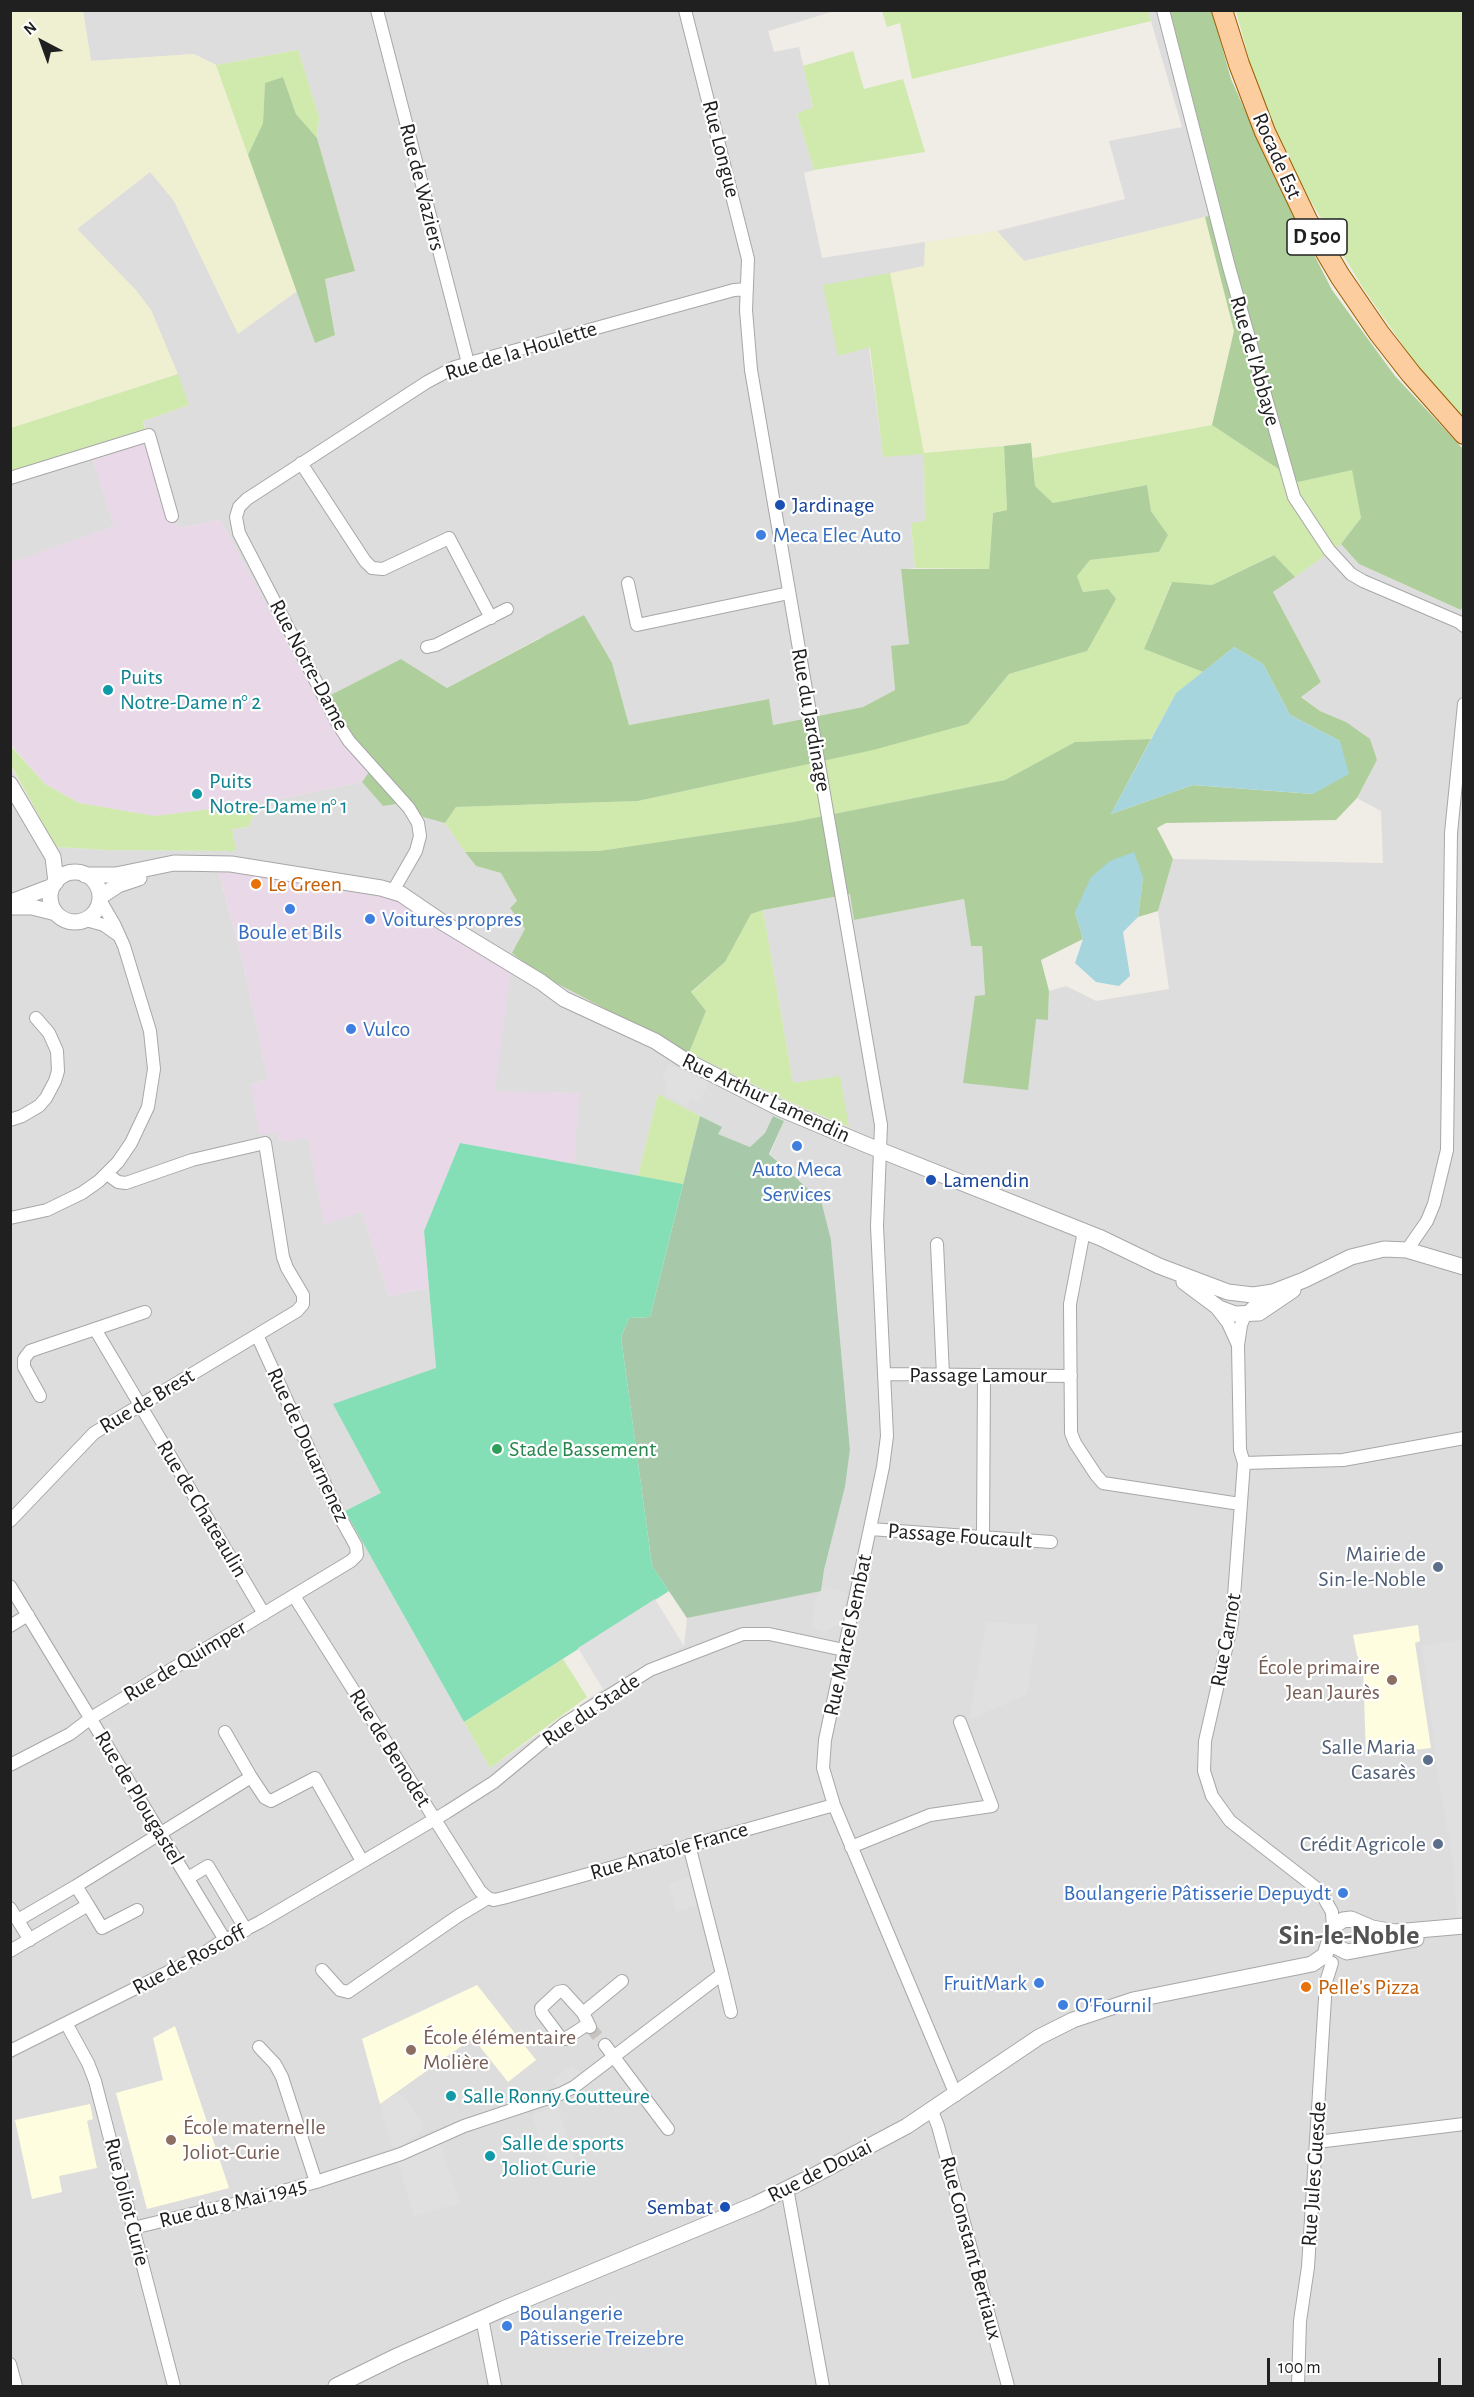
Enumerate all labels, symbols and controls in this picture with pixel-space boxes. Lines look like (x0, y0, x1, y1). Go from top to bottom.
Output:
north arrow (12, 12, 72, 72)
text: N (21, 19, 40, 38)
street label: Rue Longue (696, 97, 746, 201)
street label: Rocade Est (1246, 109, 1308, 203)
street label: Rue de Waziers (393, 121, 451, 253)
road number: D 500 (1287, 219, 1347, 255)
street label: Rue de l'Abbaye (1224, 293, 1286, 429)
street label: Rue de la Houlette (442, 315, 600, 387)
place label: Jardinage (792, 492, 874, 518)
marker: Jardinage (773, 498, 787, 512)
place label: Meca Elec Auto (773, 522, 901, 548)
marker: Meca Elec Auto (754, 528, 768, 542)
street label: Rue Notre-Dame (263, 595, 355, 735)
street label: Rue du Jardinage (785, 646, 837, 794)
place label: Puits Notre-Dame n° 2 (120, 664, 261, 716)
marker: Puits Notre-Dame n° 2 (101, 683, 115, 697)
place label: Puits Notre-Dame n° 1 (209, 768, 348, 819)
marker: Puits Notre-Dame n° 1 (190, 787, 204, 801)
place label: Le Green (268, 871, 342, 897)
marker: Le Green (249, 877, 263, 891)
marker: Boule et Bils (283, 902, 297, 916)
place label: Voitures propres (382, 906, 522, 932)
marker: Voitures propres (363, 912, 377, 926)
place label: Boule et Bils (238, 919, 342, 945)
place label: Vulco (363, 1016, 410, 1042)
marker: Vulco (344, 1022, 358, 1036)
street label: Rue Arthur Lamendin (678, 1047, 854, 1149)
marker: Auto Meca Services (790, 1139, 804, 1153)
place label: Auto Meca Services (752, 1156, 842, 1208)
place label: Lamendin (943, 1167, 1029, 1193)
marker: Lamendin (924, 1173, 938, 1187)
street label: Rue de Brest (95, 1362, 199, 1440)
street label: Passage Lamour (909, 1362, 1047, 1388)
street label: Rue de Douarnenez (261, 1364, 355, 1526)
street label: Rue de Chateaulin (151, 1436, 253, 1582)
place label: Stade Bassement (509, 1436, 656, 1462)
marker: Stade Bassement (490, 1442, 504, 1456)
street label: Passage Foucault (887, 1518, 1033, 1554)
place label: Mairie de Sin-le-Noble (1318, 1541, 1426, 1592)
street label: Rue Marcel Sembat (818, 1552, 878, 1718)
marker: Mairie de Sin-le-Noble (1431, 1560, 1445, 1574)
street label: Rue Carnot (1205, 1591, 1247, 1689)
street label: Rue de Quimper (119, 1614, 251, 1708)
place label: École primaire Jean Jaurès (1258, 1654, 1380, 1706)
street label: Rue du Stade (537, 1668, 645, 1752)
marker: École primaire Jean Jaurès (1385, 1673, 1399, 1687)
street label: Rue de Benodet (343, 1684, 437, 1812)
street label: Rue de Plougastel (89, 1726, 189, 1870)
place label: Salle Maria Casarès (1322, 1734, 1416, 1786)
marker: Salle Maria Casarès (1421, 1753, 1435, 1767)
street label: Rue Anatole France (587, 1816, 751, 1886)
place label: Crédit Agricole (1300, 1831, 1426, 1857)
marker: Crédit Agricole (1431, 1837, 1445, 1851)
place label: Boulangerie Pâtisserie Depuydt (1064, 1880, 1331, 1906)
marker: Boulangerie Pâtisserie Depuydt (1336, 1886, 1350, 1900)
street label: Rue de Roscoff (128, 1919, 250, 2001)
district label: Sin-le-Noble (1279, 1919, 1419, 1953)
place label: FruitMark (943, 1970, 1027, 1996)
place label: Pelle's Pizza (1318, 1974, 1420, 2000)
marker: FruitMark (1032, 1976, 1046, 1990)
marker: Pelle's Pizza (1299, 1980, 1313, 1994)
place label: O'Fournil (1075, 1992, 1152, 2018)
marker: O'Fournil (1056, 1998, 1070, 2012)
place label: École élémentaire Molière (423, 2024, 576, 2076)
marker: École élémentaire Molière (404, 2043, 418, 2057)
place label: Salle Ronny Coutteure (463, 2083, 650, 2109)
marker: Salle Ronny Coutteure (444, 2089, 458, 2103)
street label: Rue Jules Guesde (1296, 2100, 1332, 2248)
place label: École maternelle Joliot-Curie (183, 2114, 326, 2166)
place label: Salle de sports Joliot Curie (502, 2130, 624, 2182)
marker: École maternelle Joliot-Curie (164, 2133, 178, 2147)
street label: Rue de Douai (763, 2133, 877, 2209)
street label: Rue Joliot Curie (98, 2135, 156, 2269)
marker: Salle de sports Joliot Curie (483, 2149, 497, 2163)
street label: Rue Constant Bertiaux (934, 2153, 1008, 2343)
street label: Rue du 8 Mai 1945 (157, 2172, 309, 2234)
place label: Sembat (647, 2194, 713, 2220)
marker: Sembat (718, 2200, 732, 2214)
place label: Boulangerie Pâtisserie Treizebre (519, 2300, 684, 2352)
marker: Boulangerie Pâtisserie Treizebre (500, 2319, 514, 2333)
scale bar (1270, 2346, 1444, 2384)
text: 100 m (1278, 2359, 1321, 2377)

